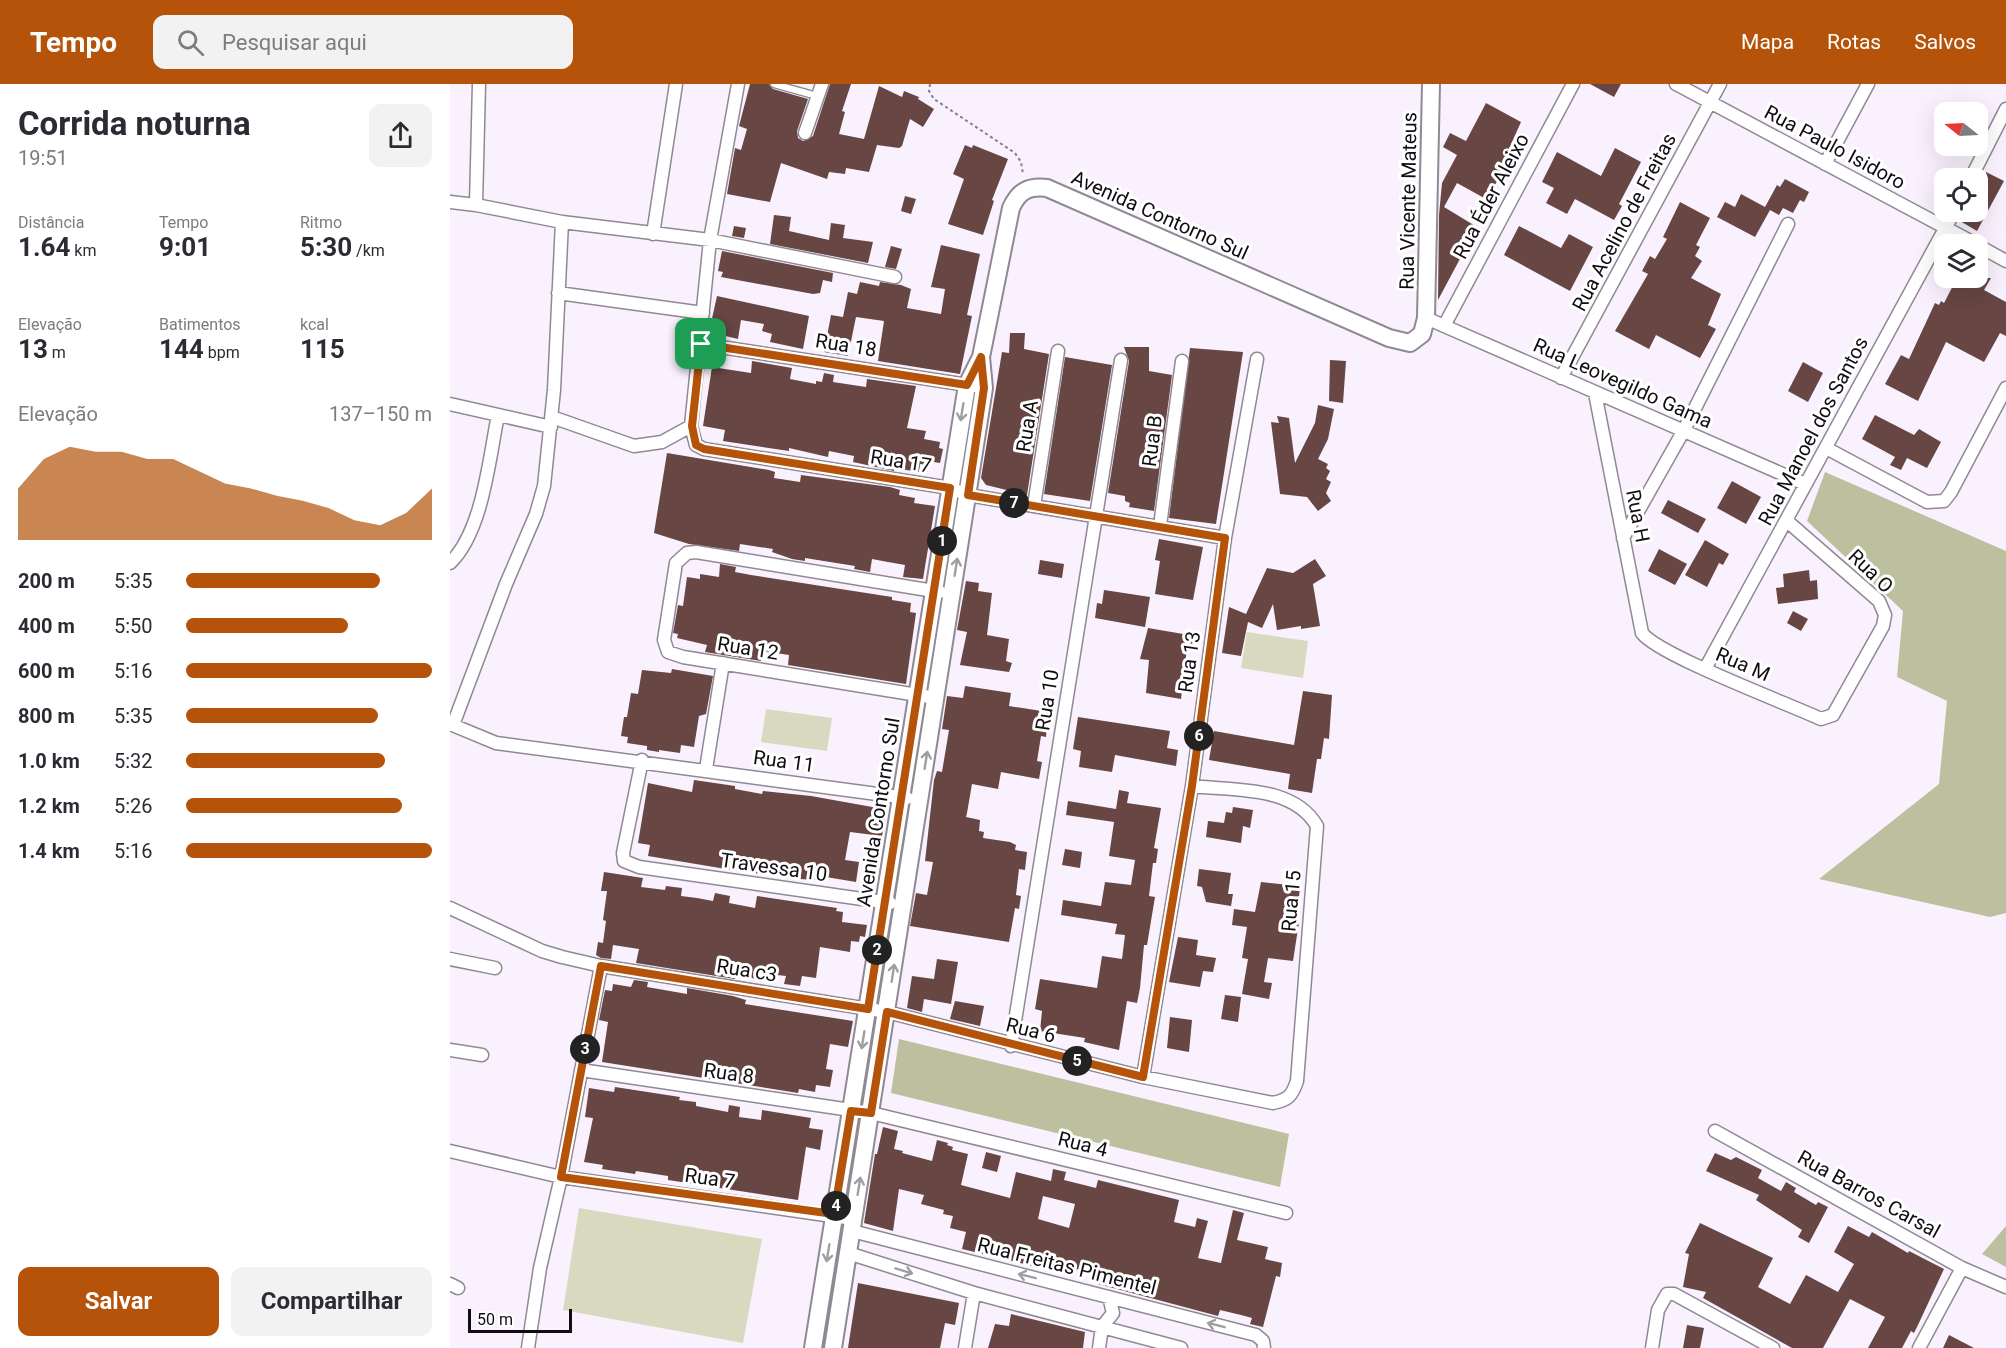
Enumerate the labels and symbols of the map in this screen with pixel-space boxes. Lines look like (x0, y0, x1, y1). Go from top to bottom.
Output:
street label: Rua Paulo Isidoro (1760, 100, 1910, 194)
north arrow (1934, 102, 1988, 156)
street label: Rua Vicente Mateus (1394, 112, 1422, 290)
street label: Rua Éder Aleixo (1448, 129, 1534, 263)
street label: Rua Acelino de Freitas (1567, 129, 1681, 315)
street label: Avenida Contorno Sul (1068, 165, 1252, 265)
pin (675, 318, 726, 369)
street label: Rua 18 (814, 328, 878, 362)
street label: Rua Leovegildo Gama (1530, 333, 1716, 433)
street label: Rua Manoel dos Santos (1753, 333, 1873, 529)
street label: Rua A (1011, 398, 1043, 454)
one-way arrow (956, 401, 967, 421)
street label: Rua B (1137, 414, 1167, 468)
street label: Rua 17 (869, 444, 933, 478)
street label: Rua H (1621, 487, 1655, 545)
pin: 7 (999, 488, 1029, 518)
pin: 1 (927, 526, 957, 556)
street label: Rua O (1844, 544, 1898, 598)
one-way arrow (951, 558, 962, 577)
street label: Rua 13 (1173, 630, 1205, 694)
street label: Rua 12 (716, 631, 780, 665)
street label: Rua M (1712, 642, 1774, 686)
street label: Rua 10 (1030, 668, 1064, 732)
street label: Avenida Contorno Sul (851, 716, 905, 908)
pin: 6 (1184, 721, 1214, 751)
street label: Rua 11 (752, 745, 816, 777)
one-way arrow (921, 750, 932, 770)
street label: Travessa 10 (719, 848, 829, 886)
street label: Rua 15 (1276, 869, 1306, 933)
pin: 2 (862, 935, 892, 965)
street label: Rua c3 (715, 953, 779, 987)
one-way arrow (888, 964, 899, 984)
street label: Rua 6 (1004, 1012, 1058, 1048)
one-way arrow (857, 1030, 868, 1049)
pin: 3 (570, 1034, 600, 1064)
pin: 5 (1062, 1046, 1092, 1076)
street label: Rua 8 (702, 1058, 756, 1088)
street label: Rua 4 (1056, 1126, 1110, 1162)
street label: Rua Barros Carsal (1794, 1145, 1944, 1243)
street label: Rua 7 (683, 1163, 737, 1193)
one-way arrow (853, 1177, 864, 1197)
pin: 4 (821, 1191, 851, 1221)
street label: Rua Freitas Pimentel (975, 1232, 1159, 1300)
one-way arrow (823, 1243, 834, 1262)
one-way arrow (894, 1266, 913, 1277)
one-way arrow (1018, 1270, 1037, 1282)
scale bar (468, 1306, 572, 1334)
one-way arrow (1207, 1318, 1226, 1330)

